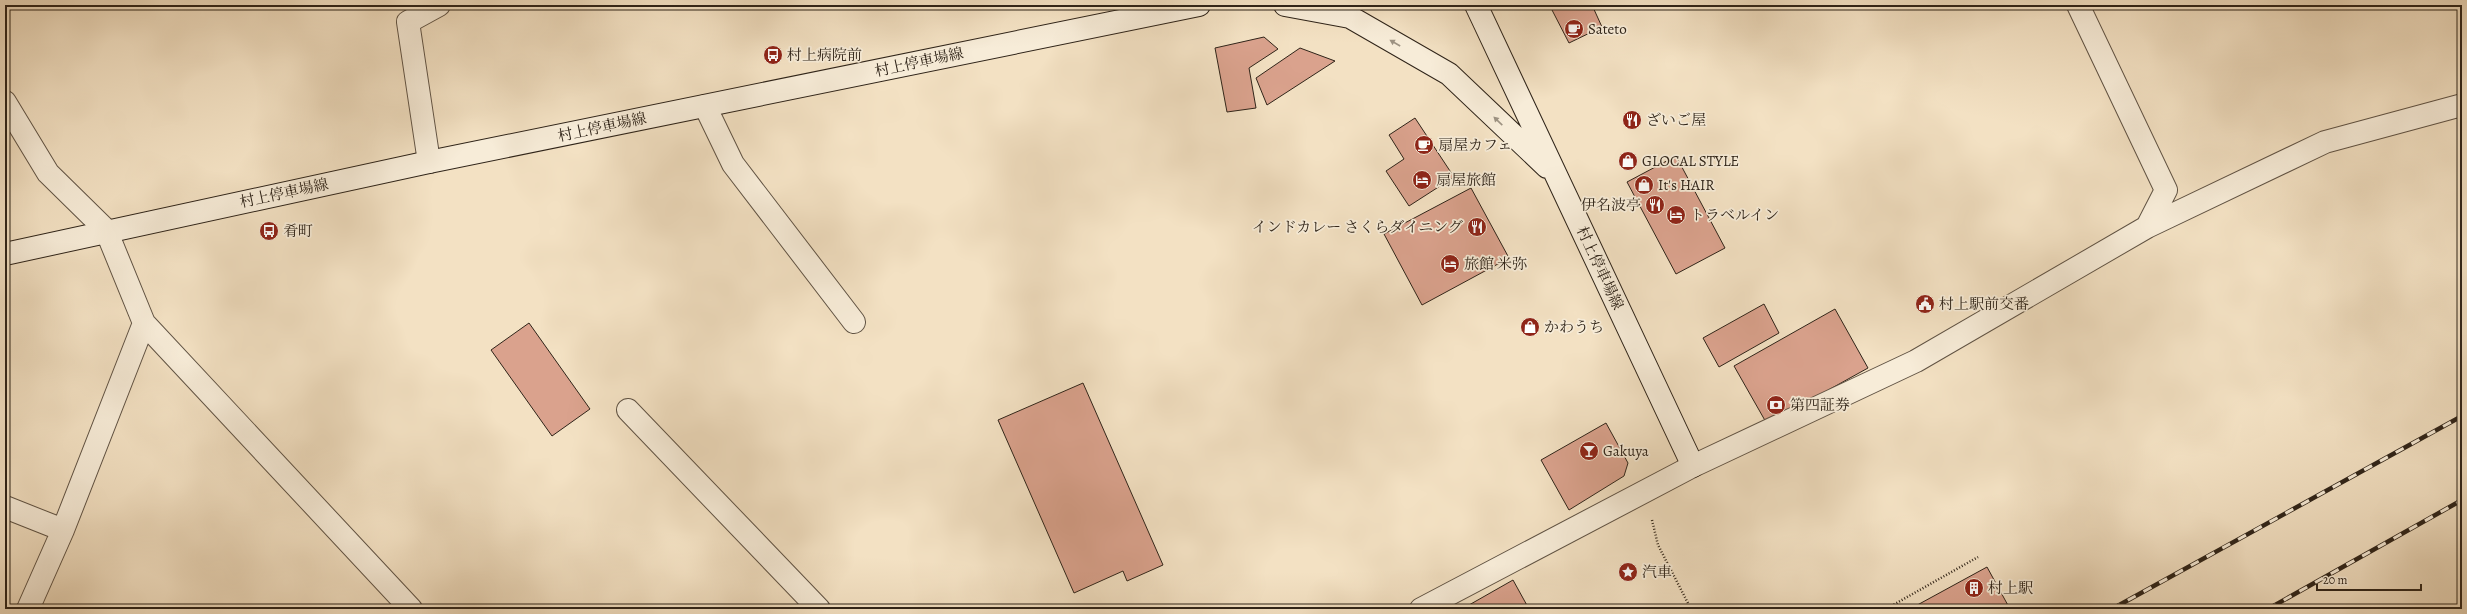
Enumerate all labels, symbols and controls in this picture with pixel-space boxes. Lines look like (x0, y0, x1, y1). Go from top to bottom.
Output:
cafe icon: Sateto (1563, 18, 1585, 40)
place label: Sateto (1588, 19, 1627, 39)
one-way arrow (1389, 40, 1401, 47)
street label: 村上停車場線 (873, 43, 965, 81)
bus stop icon: 村上病院前 (762, 44, 784, 66)
place label: 村上病院前 (787, 45, 862, 65)
street label: 村上停車場線 (556, 108, 648, 146)
restaurant icon: ざいご屋 (1621, 109, 1643, 131)
place label: ざいご屋 (1646, 110, 1706, 130)
one-way arrow (1493, 116, 1503, 126)
cafe icon: 扇屋カフェ (1413, 134, 1435, 156)
place label: 扇屋カフェ (1438, 135, 1512, 155)
shop icon: GLOCAL STYLE (1617, 150, 1639, 172)
place label: GLOCAL STYLE (1642, 151, 1739, 171)
hotel icon: 扇屋旅館 (1411, 169, 1433, 191)
place label: 扇屋旅館 (1436, 170, 1496, 190)
street label: 村上停車場線 (238, 174, 330, 212)
shop icon: It's HAIR (1633, 174, 1655, 196)
place label: It's HAIR (1658, 175, 1715, 195)
restaurant icon: 伊名波亭 (1644, 194, 1666, 216)
place label: 伊名波亭 (1581, 195, 1641, 215)
hotel icon: トラベルイン (1665, 204, 1687, 226)
place label: トラベルイン (1690, 205, 1779, 225)
restaurant icon: インドカレー さくらダイニング (1466, 216, 1488, 238)
place label: インドカレー さくらダイニング (1252, 217, 1463, 237)
bus stop icon: 肴町 (258, 220, 280, 242)
place label: 肴町 (283, 221, 313, 241)
street label: 村上停車場線 (1572, 223, 1628, 313)
hotel icon: 旅館 米弥 (1439, 253, 1461, 275)
place label: 旅館 米弥 (1464, 254, 1527, 274)
public building icon: 村上駅前交番 (1914, 293, 1936, 315)
place label: 村上駅前交番 (1939, 294, 2029, 314)
shop icon: かわうち (1519, 316, 1541, 338)
place label: かわうち (1544, 317, 1604, 337)
bank icon: 第四証券 (1765, 394, 1787, 416)
place label: 第四証券 (1790, 395, 1850, 415)
bar icon: Gakuya (1578, 440, 1600, 462)
place label: Gakuya (1603, 441, 1649, 461)
place icon: 汽車 (1617, 561, 1639, 583)
place label: 汽車 (1642, 562, 1672, 582)
scale bar (2317, 566, 2421, 592)
text: 20 m (2323, 572, 2347, 588)
building icon: 村上駅 (1963, 577, 1985, 599)
place label: 村上駅 (1988, 578, 2033, 598)

